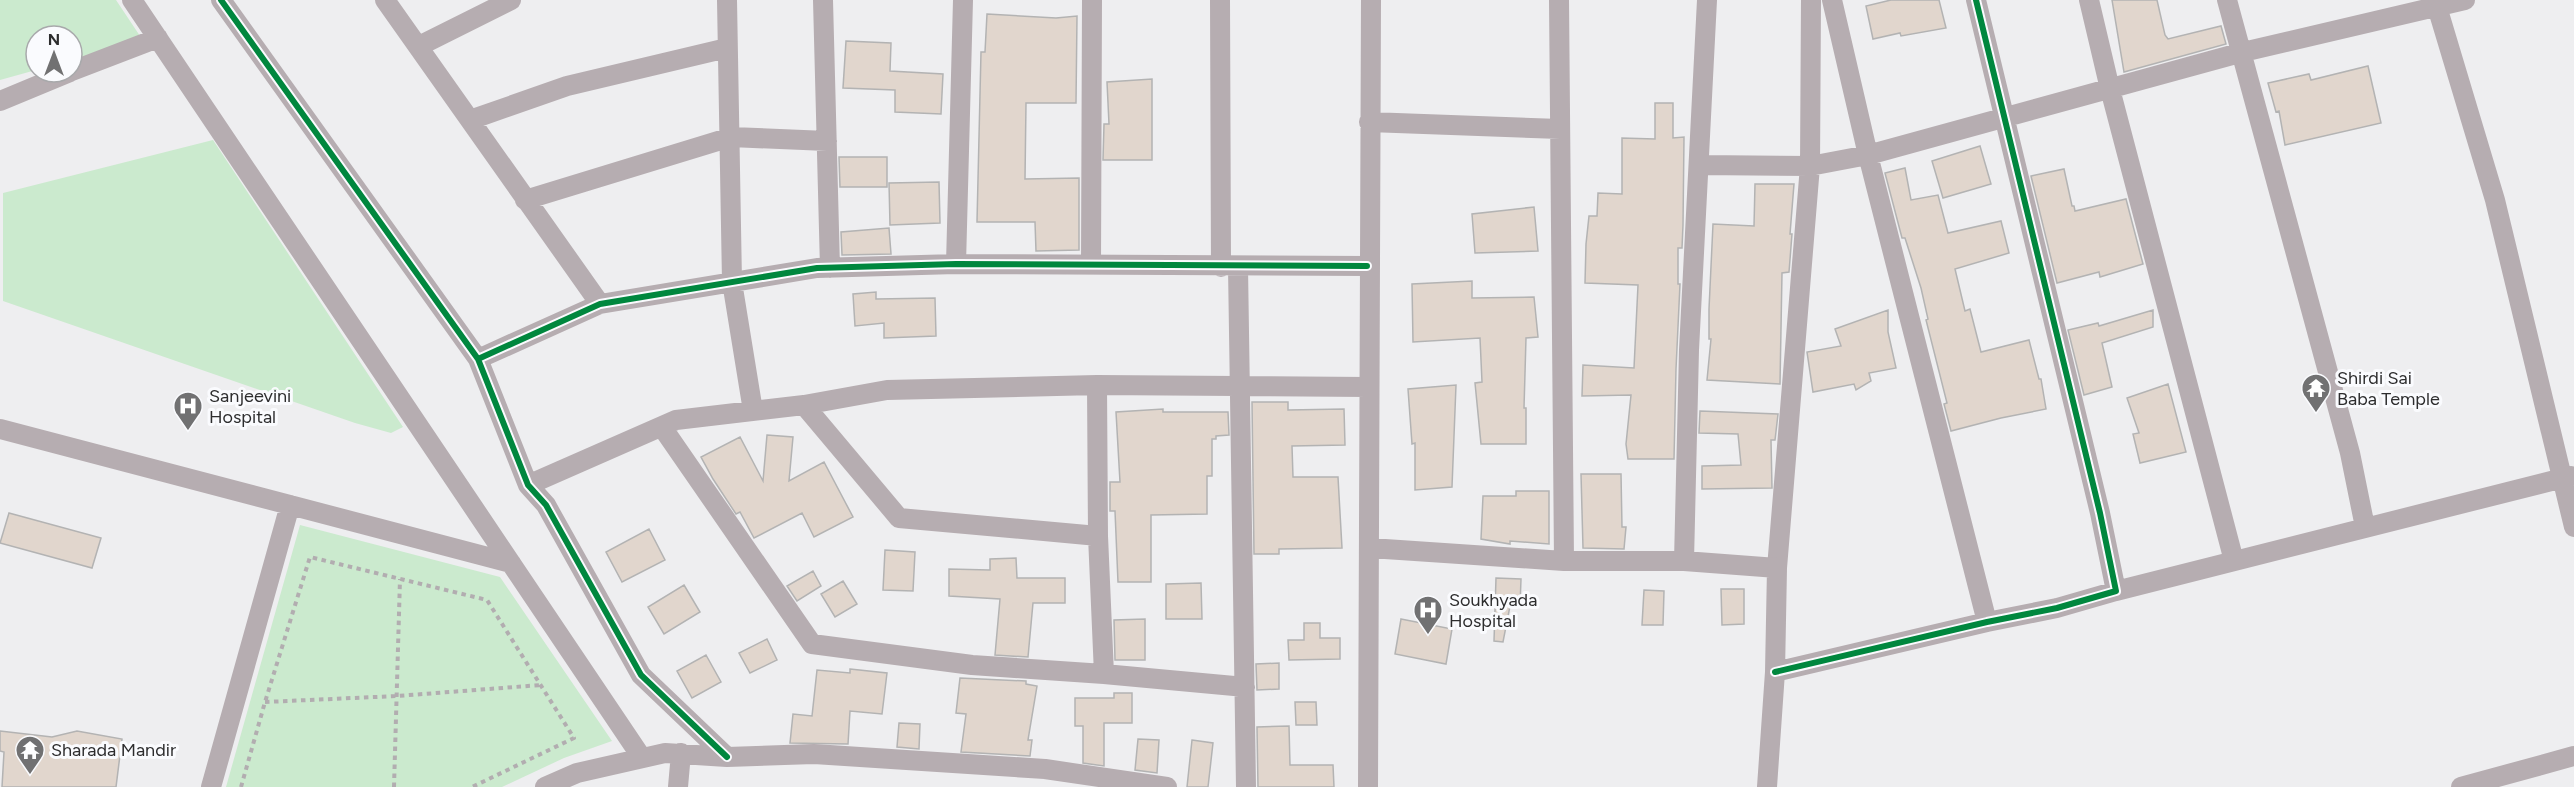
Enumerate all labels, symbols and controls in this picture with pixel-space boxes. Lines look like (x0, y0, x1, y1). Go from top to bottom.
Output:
north arrow (24, 24, 84, 84)
text: N (48, 30, 60, 49)
place label: Shirdi Sai Baba Temple (2337, 367, 2440, 410)
temple icon: Shirdi Sai Baba Temple (2300, 372, 2332, 414)
place label: Sanjeevini Hospital (209, 385, 291, 428)
hospital icon: Sanjeevini Hospital (172, 390, 204, 432)
place label: Soukhyada Hospital (1449, 589, 1537, 632)
hospital icon: Soukhyada Hospital (1412, 594, 1444, 636)
temple icon: Sharada Mandir (14, 734, 46, 776)
place label: Sharada Mandir (51, 739, 176, 761)

